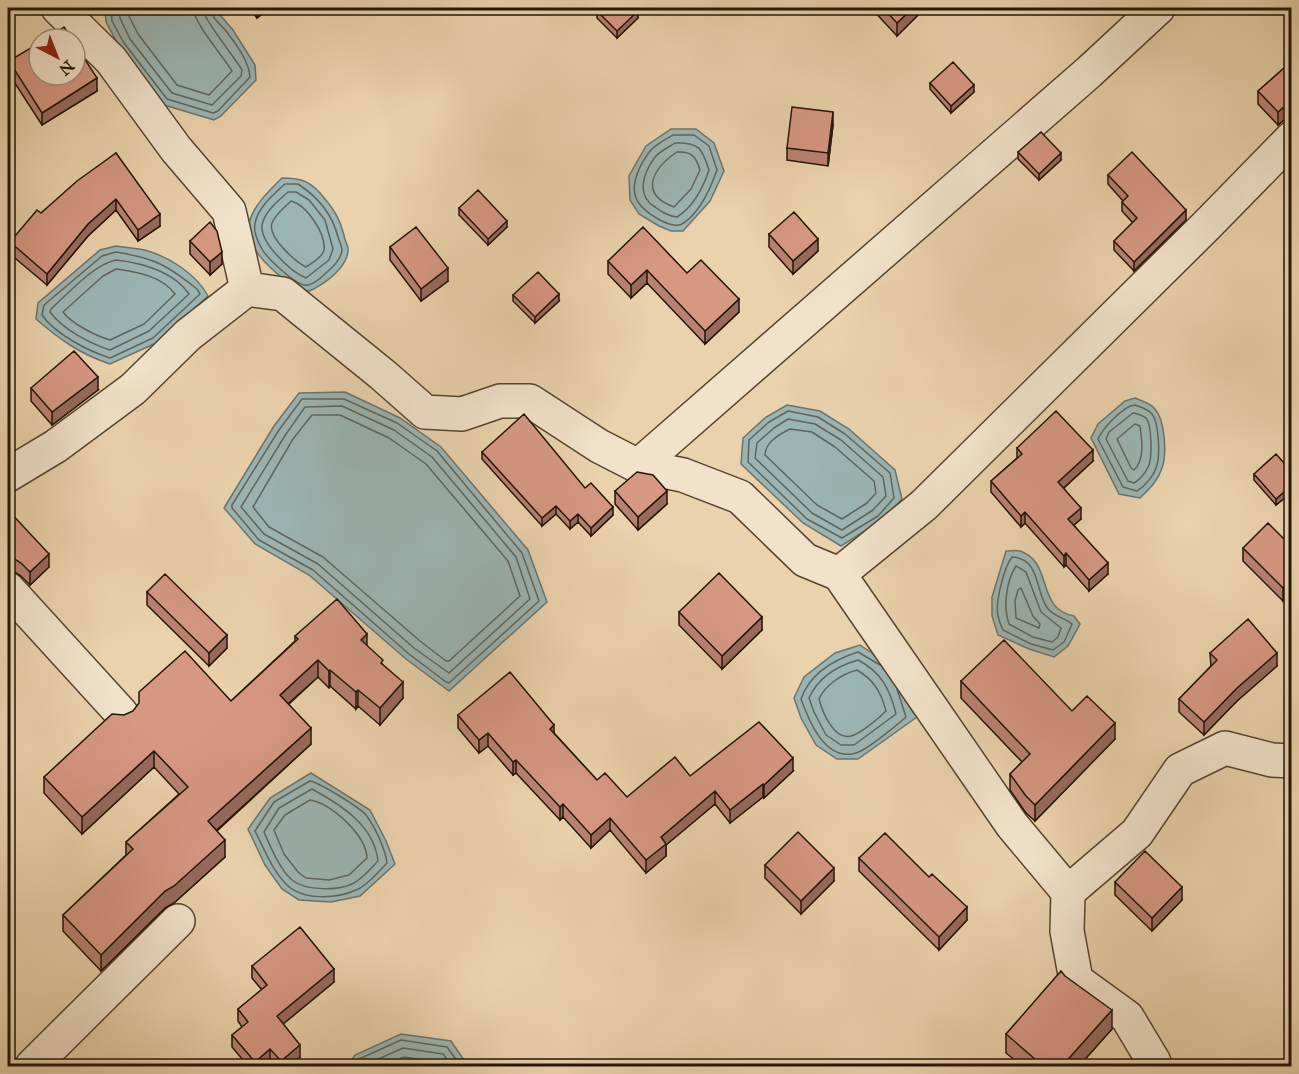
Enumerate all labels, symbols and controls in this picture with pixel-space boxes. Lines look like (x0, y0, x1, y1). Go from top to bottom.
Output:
north arrow (27, 27, 87, 87)
text: N (55, 56, 78, 80)

